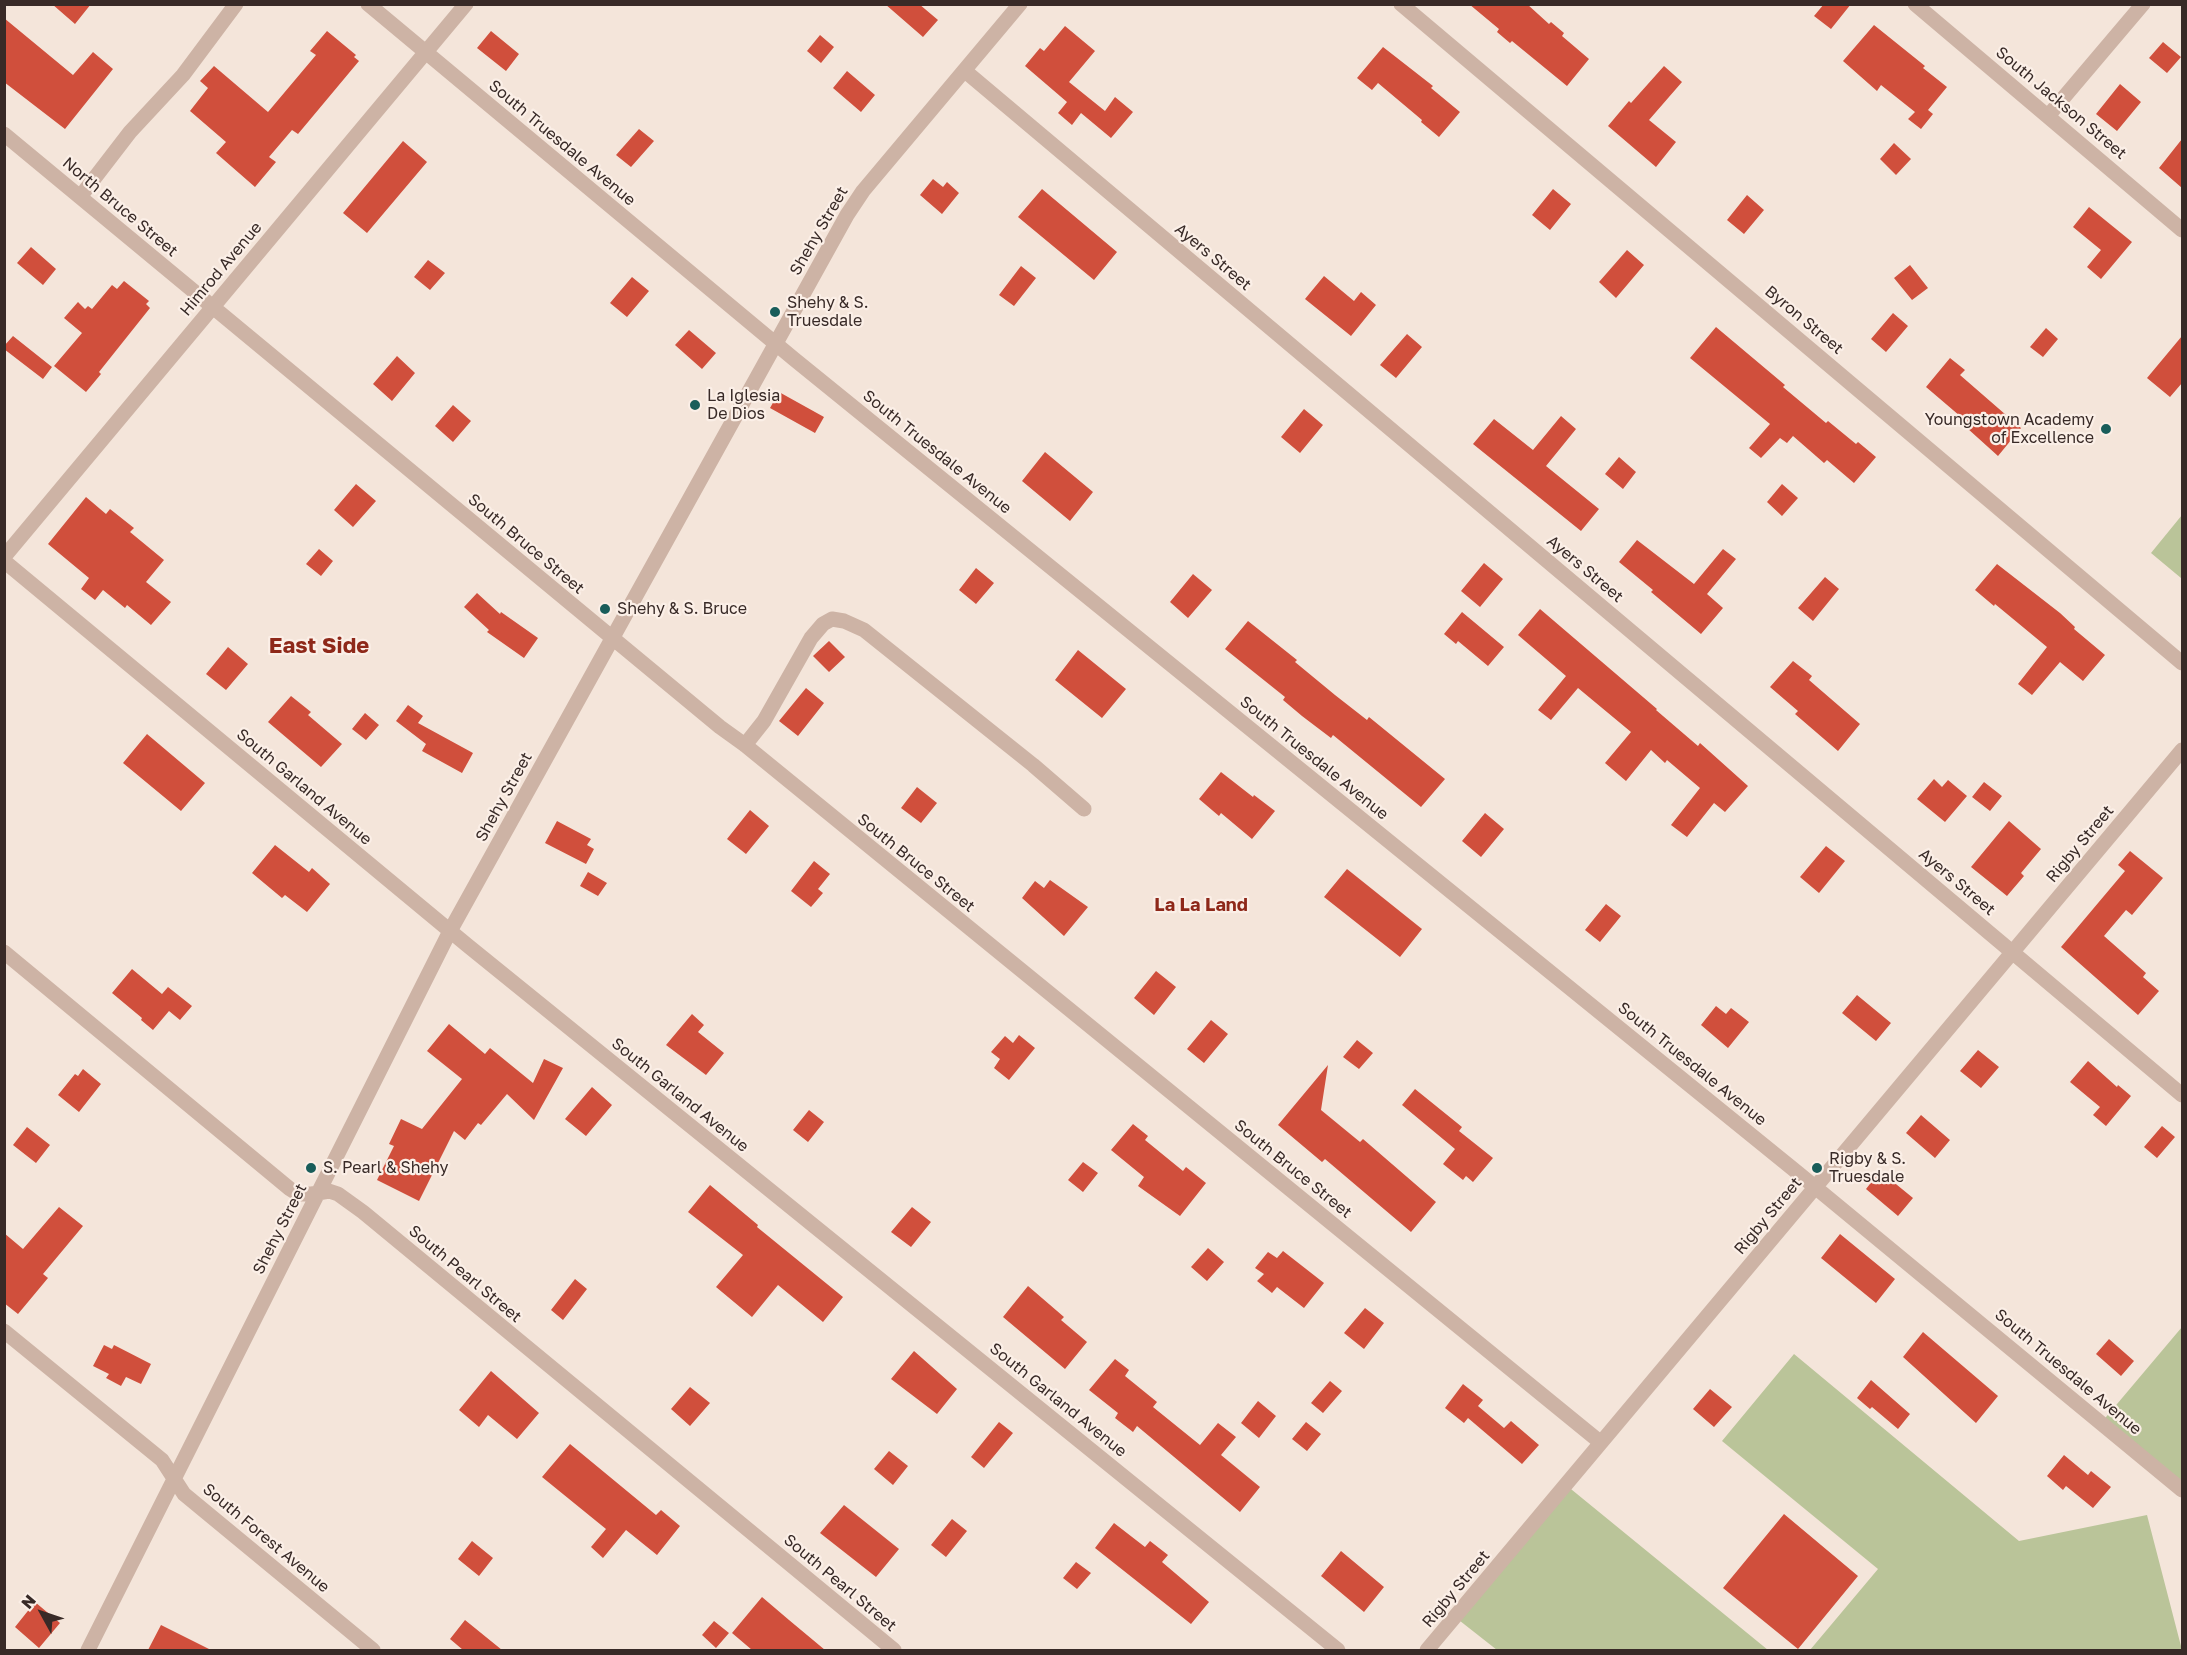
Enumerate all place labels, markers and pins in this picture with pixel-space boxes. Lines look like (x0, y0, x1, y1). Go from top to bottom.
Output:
place label: Shehy & S. Truesdale (787, 293, 868, 331)
marker: Shehy & S. Truesdale (768, 305, 782, 319)
place label: La Iglesia De Dios (707, 386, 780, 424)
marker: La Iglesia De Dios (688, 398, 702, 412)
place label: Youngstown Academy of Excellence (1925, 410, 2094, 448)
marker: Youngstown Academy of Excellence (2099, 422, 2113, 436)
place label: Shehy & S. Bruce (617, 599, 747, 619)
marker: Shehy & S. Bruce (598, 602, 612, 616)
place label: Rigby & S. Truesdale (1829, 1149, 1906, 1187)
place label: S. Pearl & Shehy (323, 1158, 448, 1178)
marker: S. Pearl & Shehy (304, 1161, 318, 1175)
marker: Rigby & S. Truesdale (1810, 1161, 1824, 1175)

